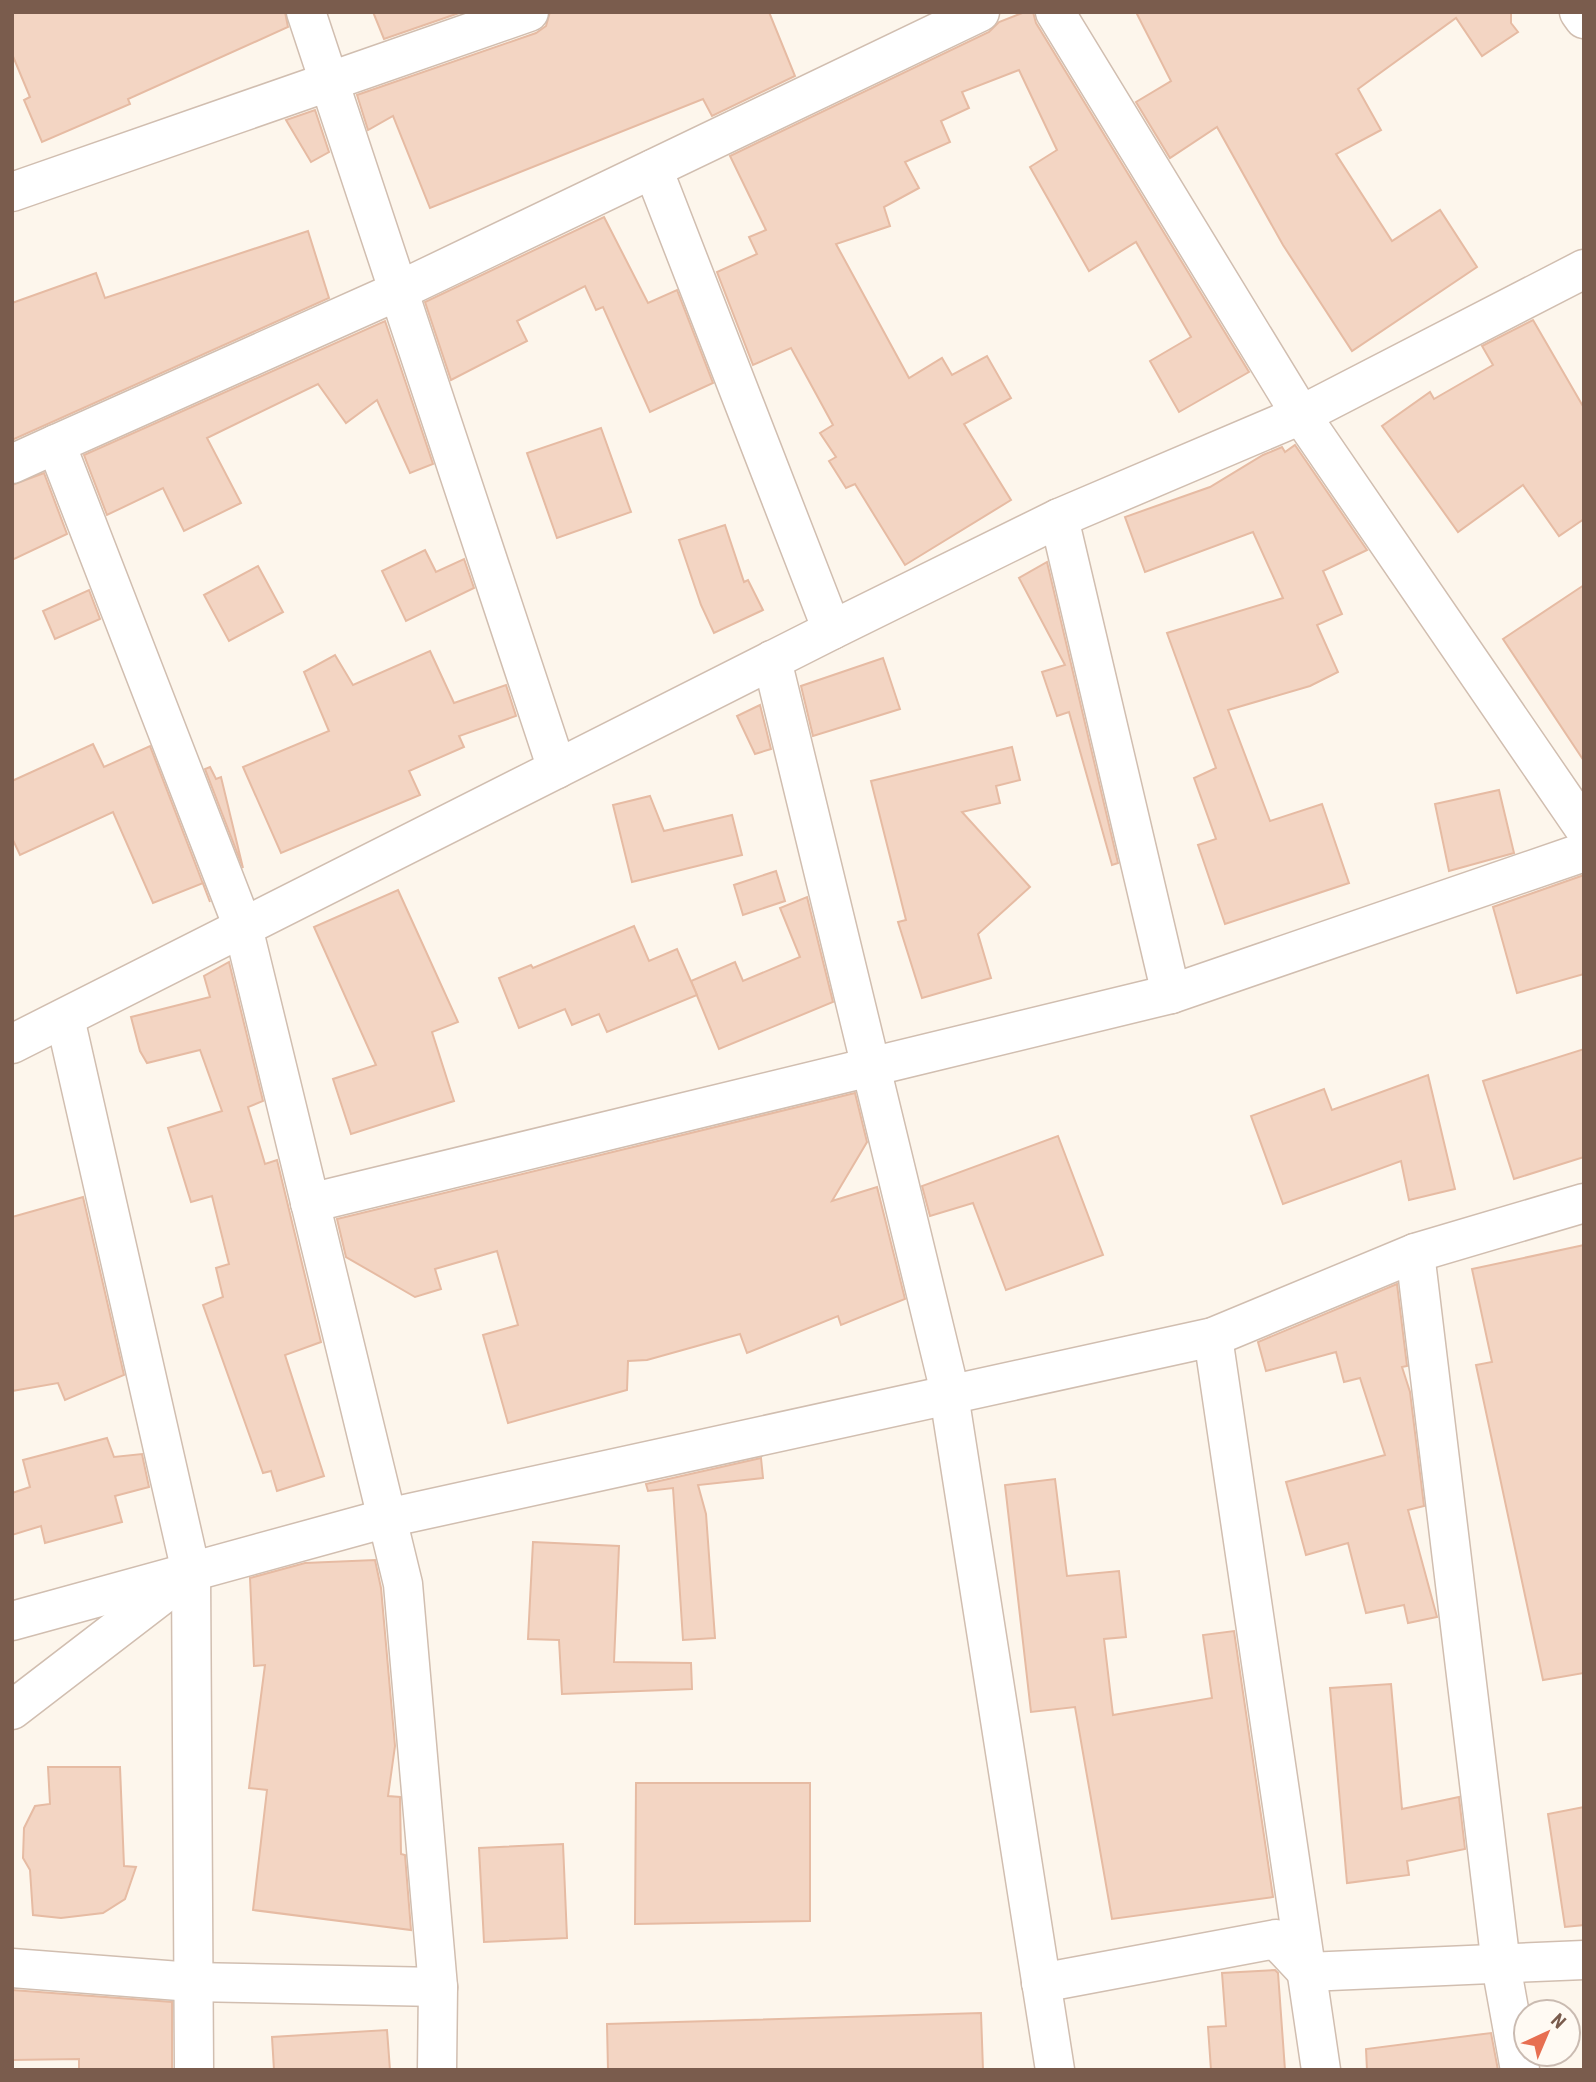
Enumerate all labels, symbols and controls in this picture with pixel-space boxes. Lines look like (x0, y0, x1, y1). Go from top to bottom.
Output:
north arrow (1512, 1998, 1582, 2068)
text: N (1546, 2009, 1571, 2033)

